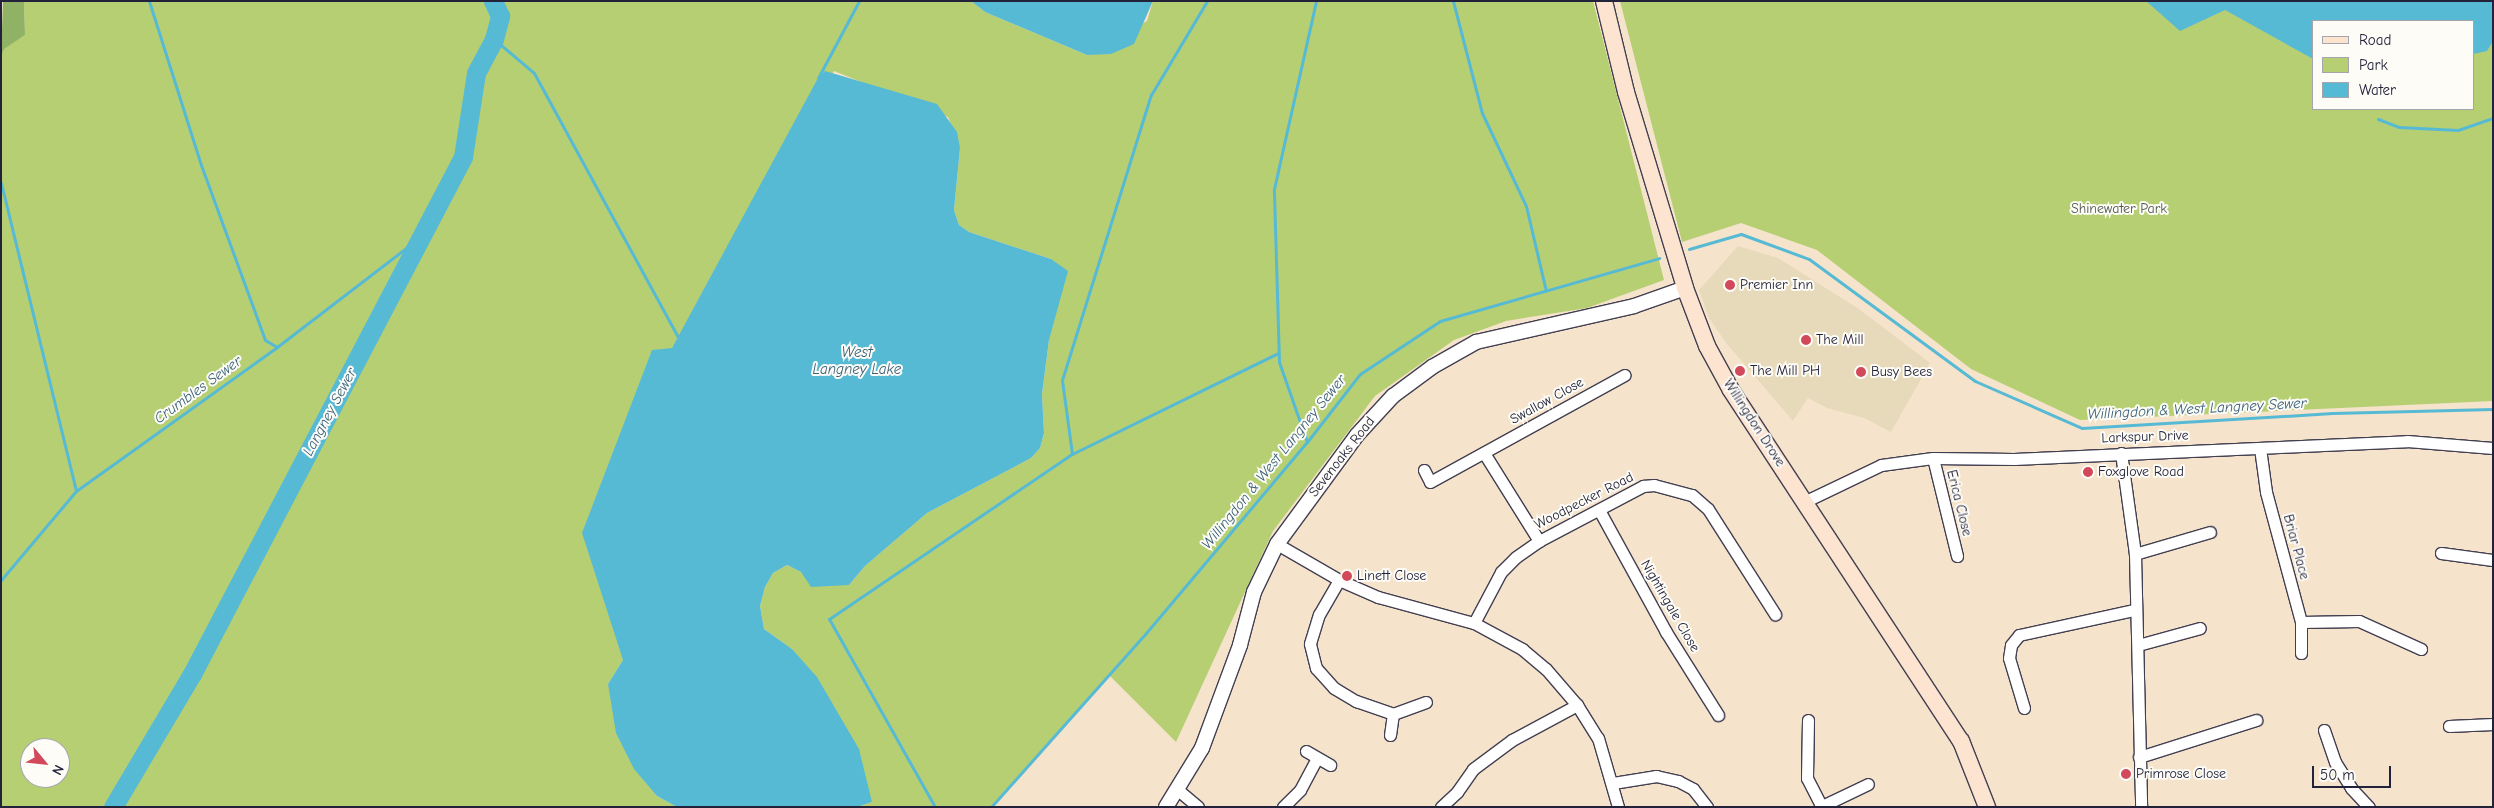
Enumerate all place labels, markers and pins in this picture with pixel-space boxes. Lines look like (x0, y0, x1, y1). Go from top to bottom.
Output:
place label: Premier Inn (1740, 277, 1813, 293)
marker: Premier Inn (1724, 279, 1736, 291)
place label: The Mill (1816, 332, 1864, 348)
marker: The Mill (1800, 334, 1812, 346)
place label: The Mill PH (1750, 363, 1820, 379)
place label: Busy Bees (1871, 364, 1932, 380)
marker: The Mill PH (1734, 365, 1746, 377)
marker: Busy Bees (1855, 366, 1867, 378)
place label: Foxglove Road (2098, 464, 2184, 480)
marker: Foxglove Road (2082, 466, 2094, 478)
place label: Linett Close (1357, 568, 1426, 584)
marker: Linett Close (1341, 570, 1353, 582)
place label: Primrose Close (2136, 766, 2226, 782)
marker: Primrose Close (2120, 768, 2132, 780)

